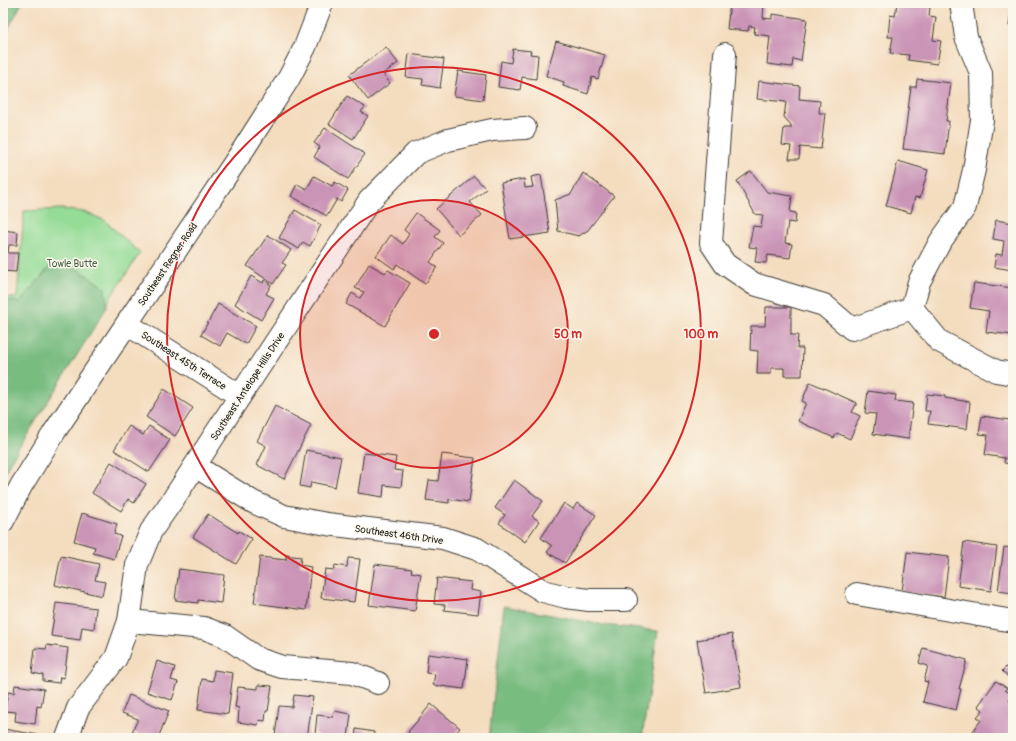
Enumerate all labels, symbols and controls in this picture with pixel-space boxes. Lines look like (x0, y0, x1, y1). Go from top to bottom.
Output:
street label: Southeast Regner Road (135, 221, 200, 309)
park label: Towle Butte (47, 258, 97, 270)
centre of rings (427, 327, 441, 341)
text: 50 m (554, 327, 582, 342)
text: 100 m (684, 327, 719, 342)
street label: Southeast 45th Terrace (139, 329, 228, 393)
street label: Southeast Antelope Hills Drive (208, 330, 287, 443)
street label: Southeast 46th Drive (354, 523, 444, 547)

